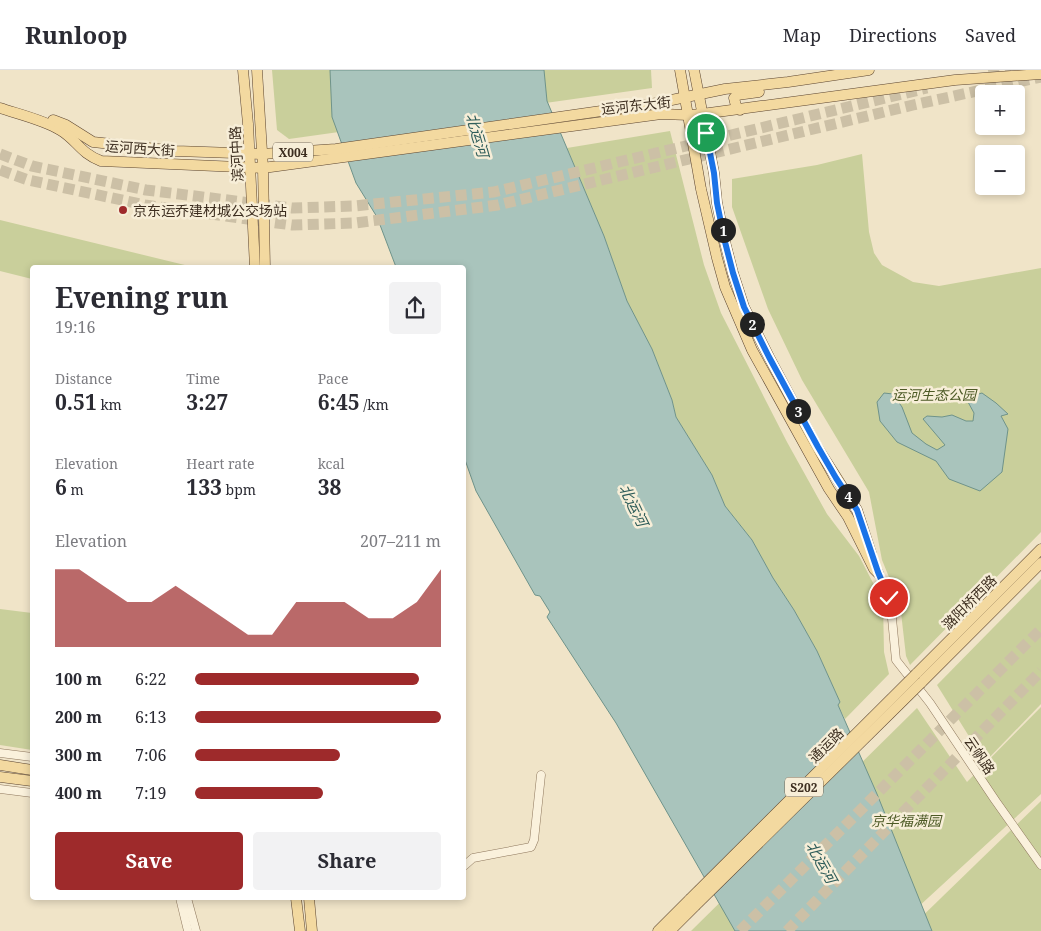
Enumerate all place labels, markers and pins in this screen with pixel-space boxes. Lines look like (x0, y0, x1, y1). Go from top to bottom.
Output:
pin (685, 112, 727, 154)
place label: 京东运乔建材城公交场站 (133, 201, 287, 220)
marker: 京东运乔建材城公交场站 (117, 204, 129, 216)
pin: 1 (710, 218, 736, 242)
pin: 2 (740, 312, 764, 336)
pin: 3 (786, 398, 810, 424)
pin: 4 (836, 484, 860, 508)
pin (868, 577, 910, 619)

